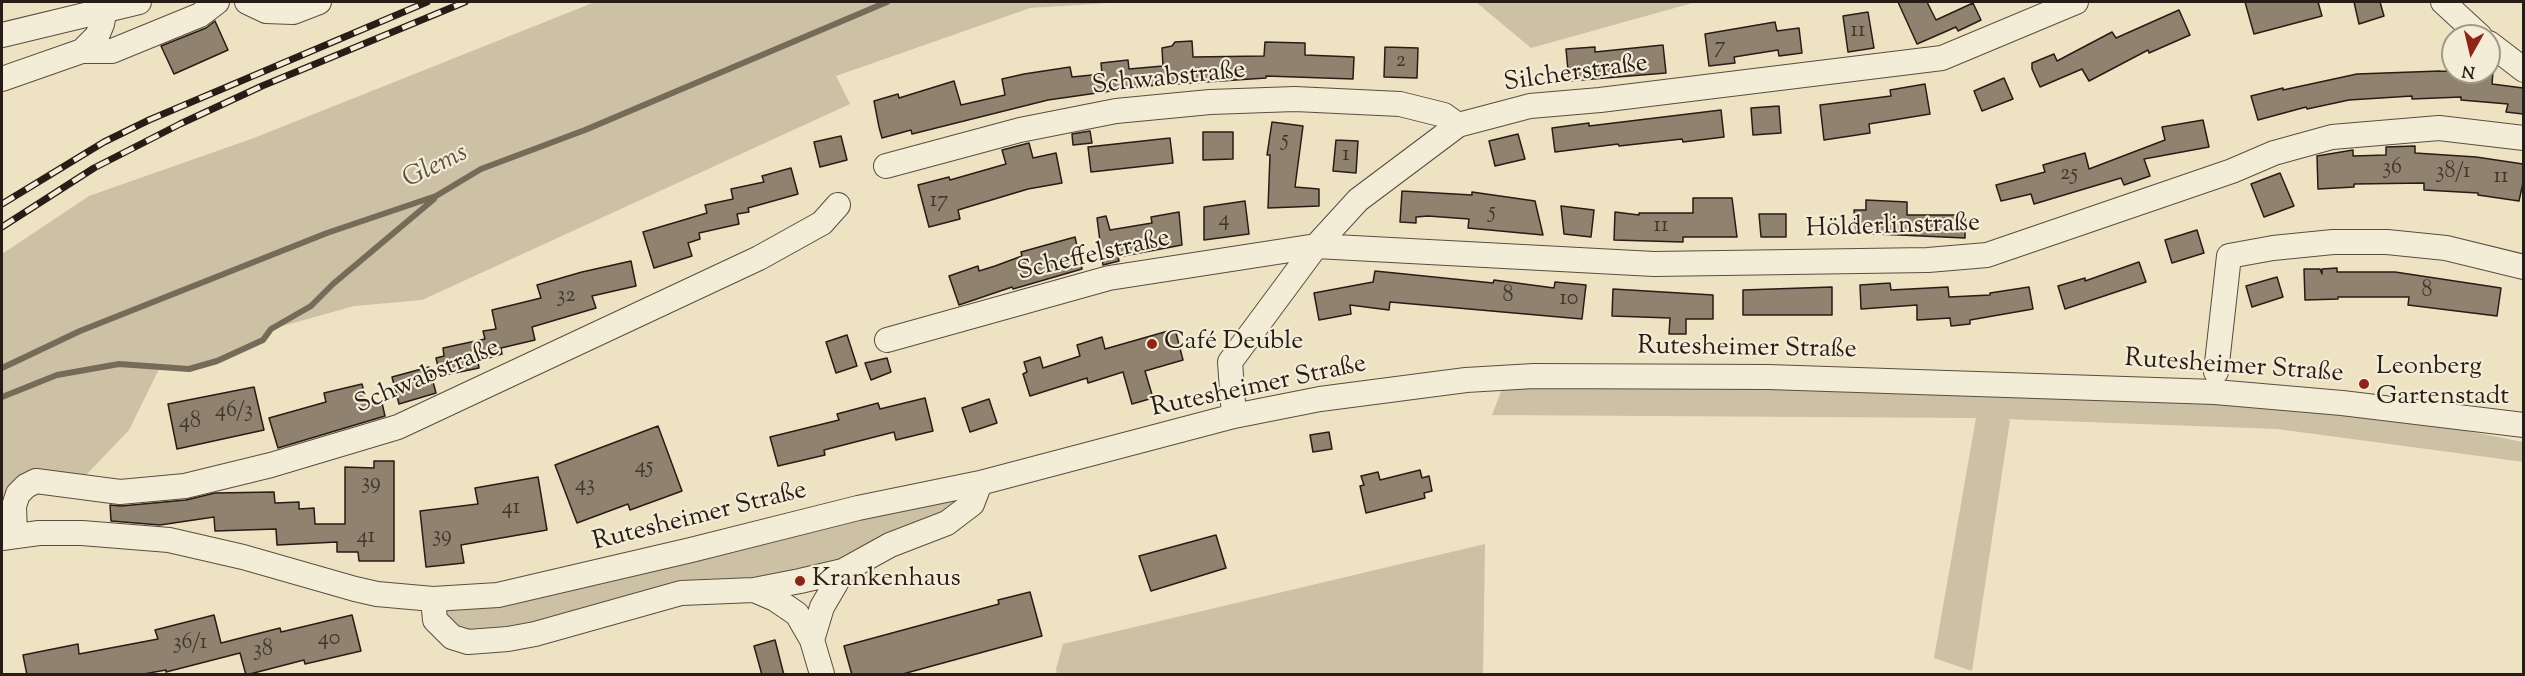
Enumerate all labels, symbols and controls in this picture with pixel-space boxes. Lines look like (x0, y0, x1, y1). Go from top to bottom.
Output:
house number: 11 (1851, 19, 1865, 45)
north arrow (2441, 24, 2501, 84)
house number: 7 (1714, 35, 1726, 61)
house number: 2 (1396, 49, 1406, 75)
street label: Silcherstraße (1502, 49, 1650, 101)
street label: Schwabstraße (1091, 56, 1247, 104)
text: N (2461, 58, 2477, 83)
house number: 5 (1281, 128, 1289, 154)
water label: Glems (398, 139, 474, 197)
house number: 1 (1342, 143, 1350, 169)
house number: 36 (2382, 156, 2402, 182)
house number: 38/1 (2436, 160, 2470, 186)
house number: 25 (2060, 162, 2078, 188)
house number: 11 (2494, 165, 2508, 191)
house number: 17 (930, 189, 948, 215)
house number: 5 (1488, 200, 1496, 226)
house number: 4 (1218, 208, 1230, 234)
street label: Hölderlinstraße (1805, 209, 1981, 247)
house number: 11 (1654, 214, 1668, 240)
street label: Scheffelstraße (1015, 224, 1173, 290)
house number: 8 (2422, 279, 2432, 305)
house number: 32 (556, 284, 576, 310)
house number: 8 (1503, 284, 1513, 310)
house number: 10 (1560, 287, 1578, 313)
place label: Café Deuble (1164, 328, 1303, 360)
street label: Rutesheimer Straße (1637, 332, 1857, 368)
street label: Schwabstraße (351, 334, 505, 422)
marker: Café Deuble (1145, 337, 1159, 351)
street label: Rutesheimer Straße (2124, 345, 2344, 391)
street label: Rutesheimer Straße (1149, 350, 1369, 426)
place label: Leonberg Gartenstadt (2376, 353, 2509, 414)
marker: Leonberg Gartenstadt (2357, 377, 2371, 391)
house number: 46/3 (215, 399, 253, 425)
house number: 48 (179, 410, 201, 436)
house number: 45 (635, 455, 653, 481)
house number: 39 (361, 471, 381, 497)
house number: 43 (575, 473, 595, 499)
street label: Rutesheimer Straße (590, 476, 810, 560)
house number: 41 (502, 496, 520, 522)
house number: 39 (432, 524, 452, 550)
house number: 41 (357, 525, 375, 551)
place label: Krankenhaus (812, 565, 961, 597)
marker: Krankenhaus (793, 574, 807, 588)
house number: 40 (318, 627, 340, 653)
house number: 36/1 (173, 631, 207, 657)
house number: 38 (253, 638, 273, 664)

